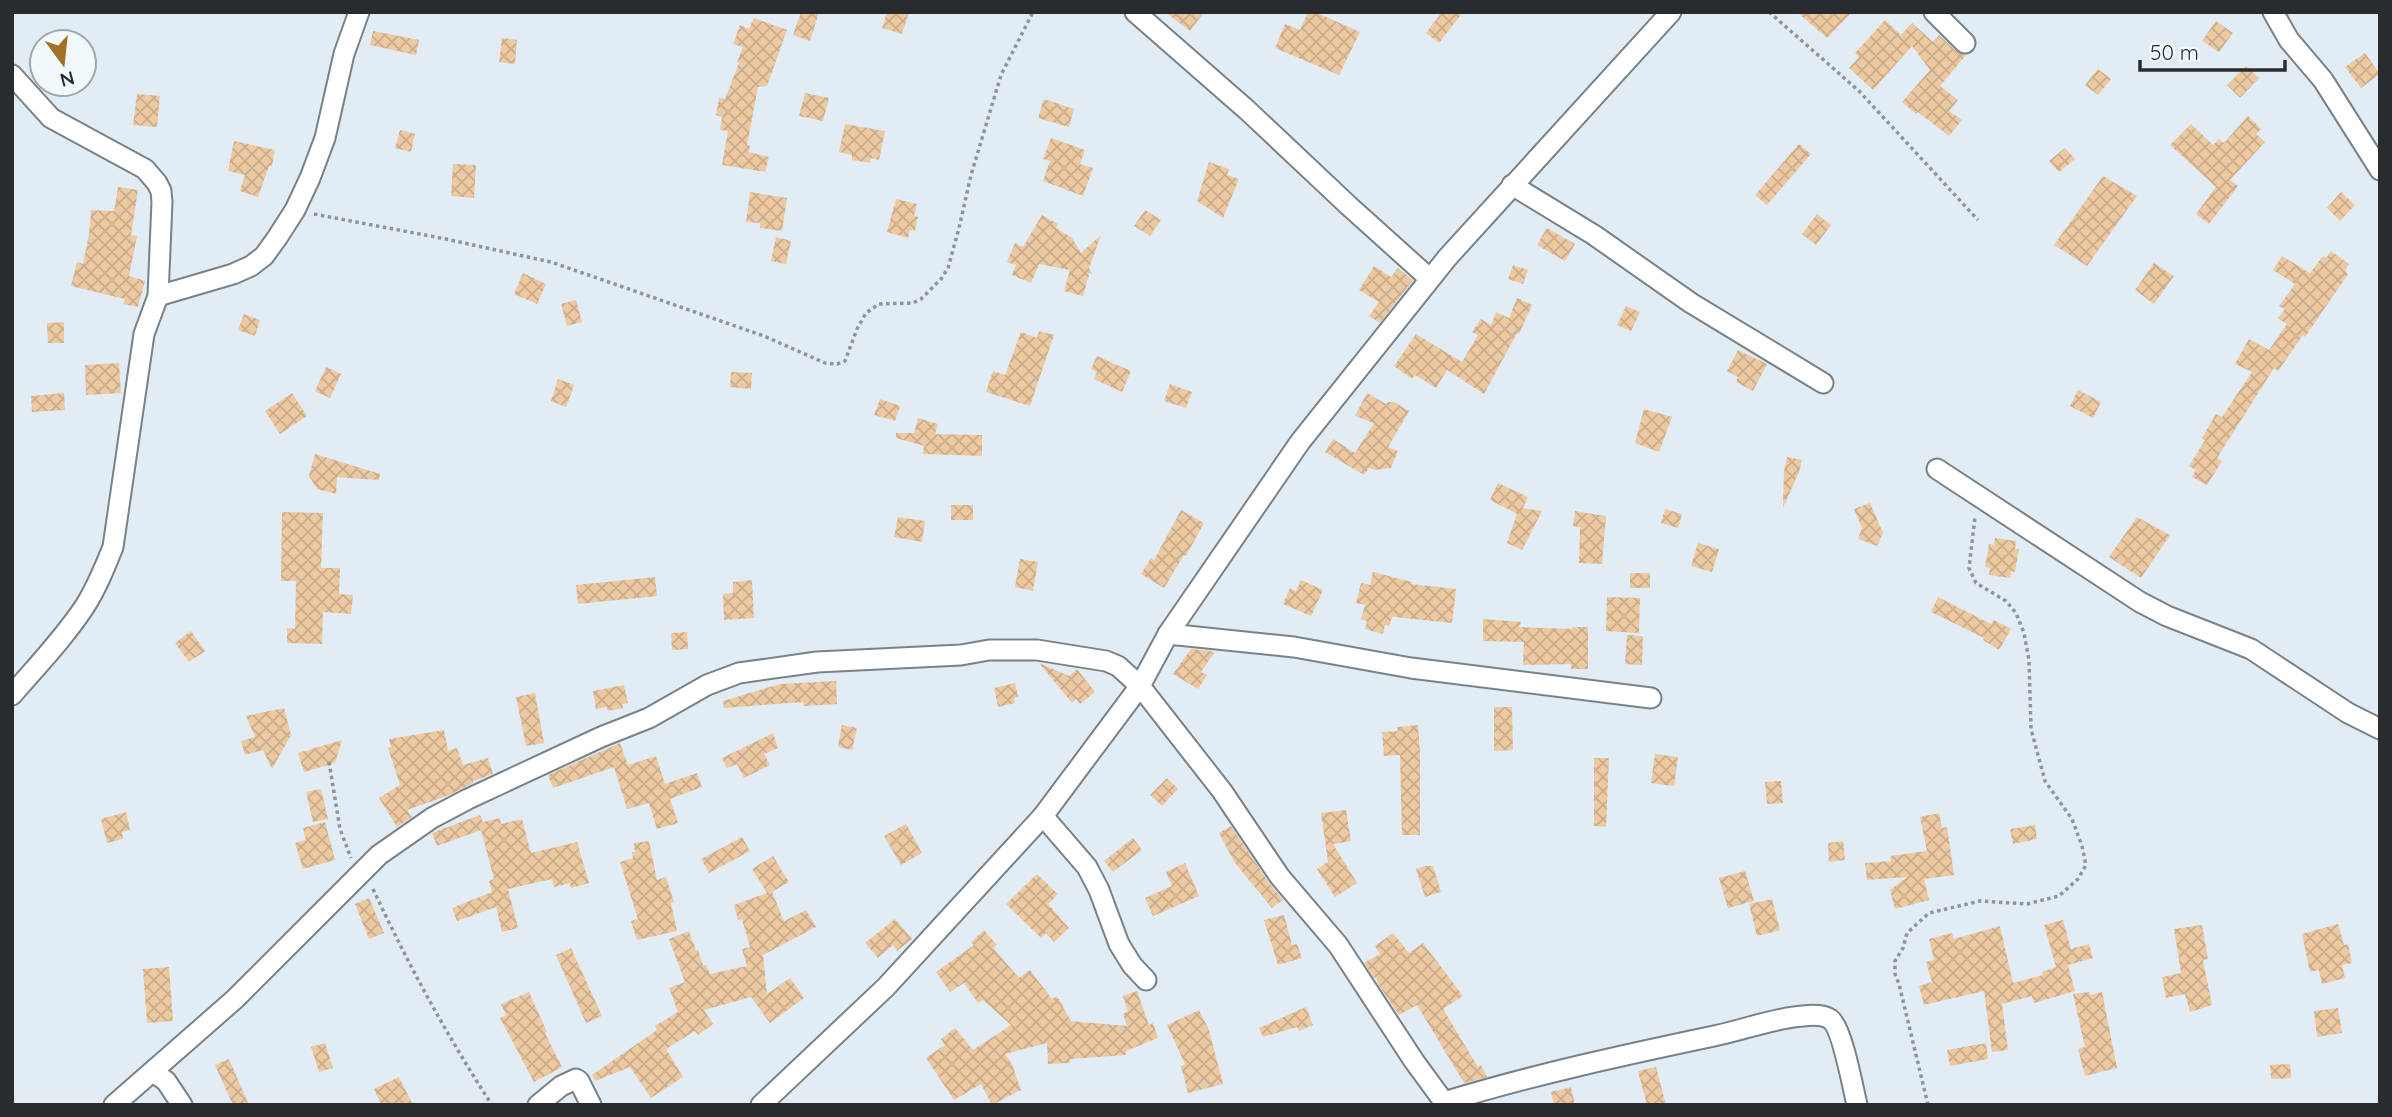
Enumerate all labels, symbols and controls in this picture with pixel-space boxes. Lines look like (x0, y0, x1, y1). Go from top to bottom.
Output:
north arrow (28, 28, 98, 98)
scale bar (2140, 28, 2285, 72)
text: 50 m (2150, 39, 2199, 65)
text: N (58, 66, 77, 93)

